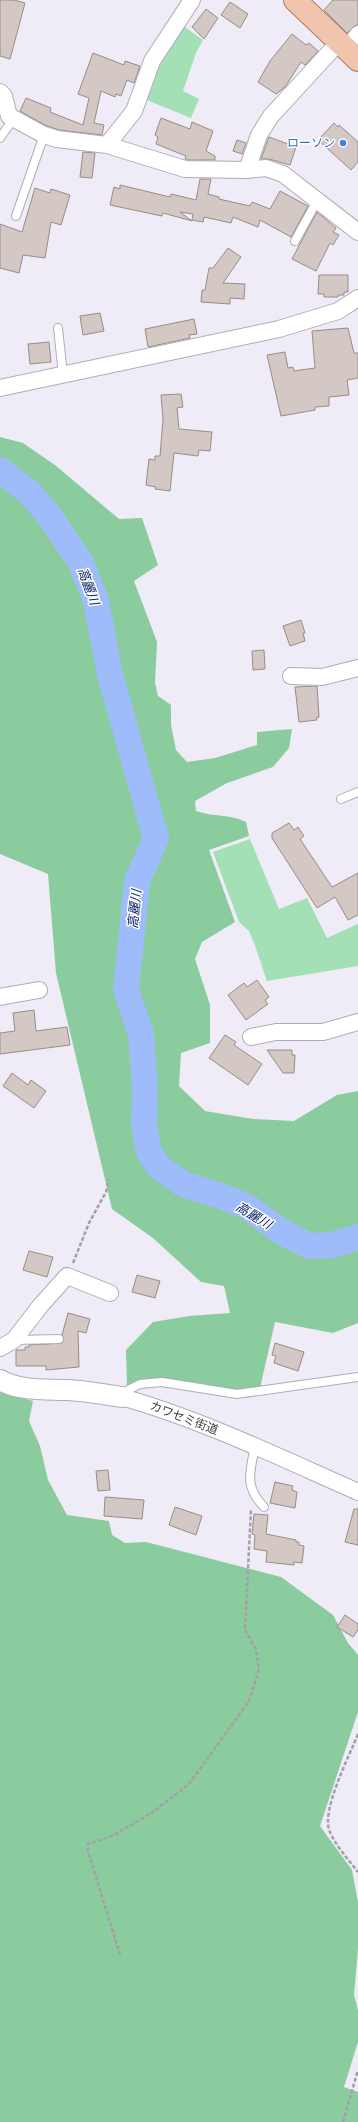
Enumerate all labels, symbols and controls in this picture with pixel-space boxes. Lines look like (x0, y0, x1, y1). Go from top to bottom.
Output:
place label: ローソン (287, 133, 335, 152)
marker: ローソン (338, 138, 348, 148)
water label: 高麗川 (73, 564, 106, 610)
water label: 高麗川 (122, 887, 146, 929)
water label: 高麗川 (232, 1196, 278, 1235)
street label: カワセミ街道 (147, 1396, 221, 1439)

